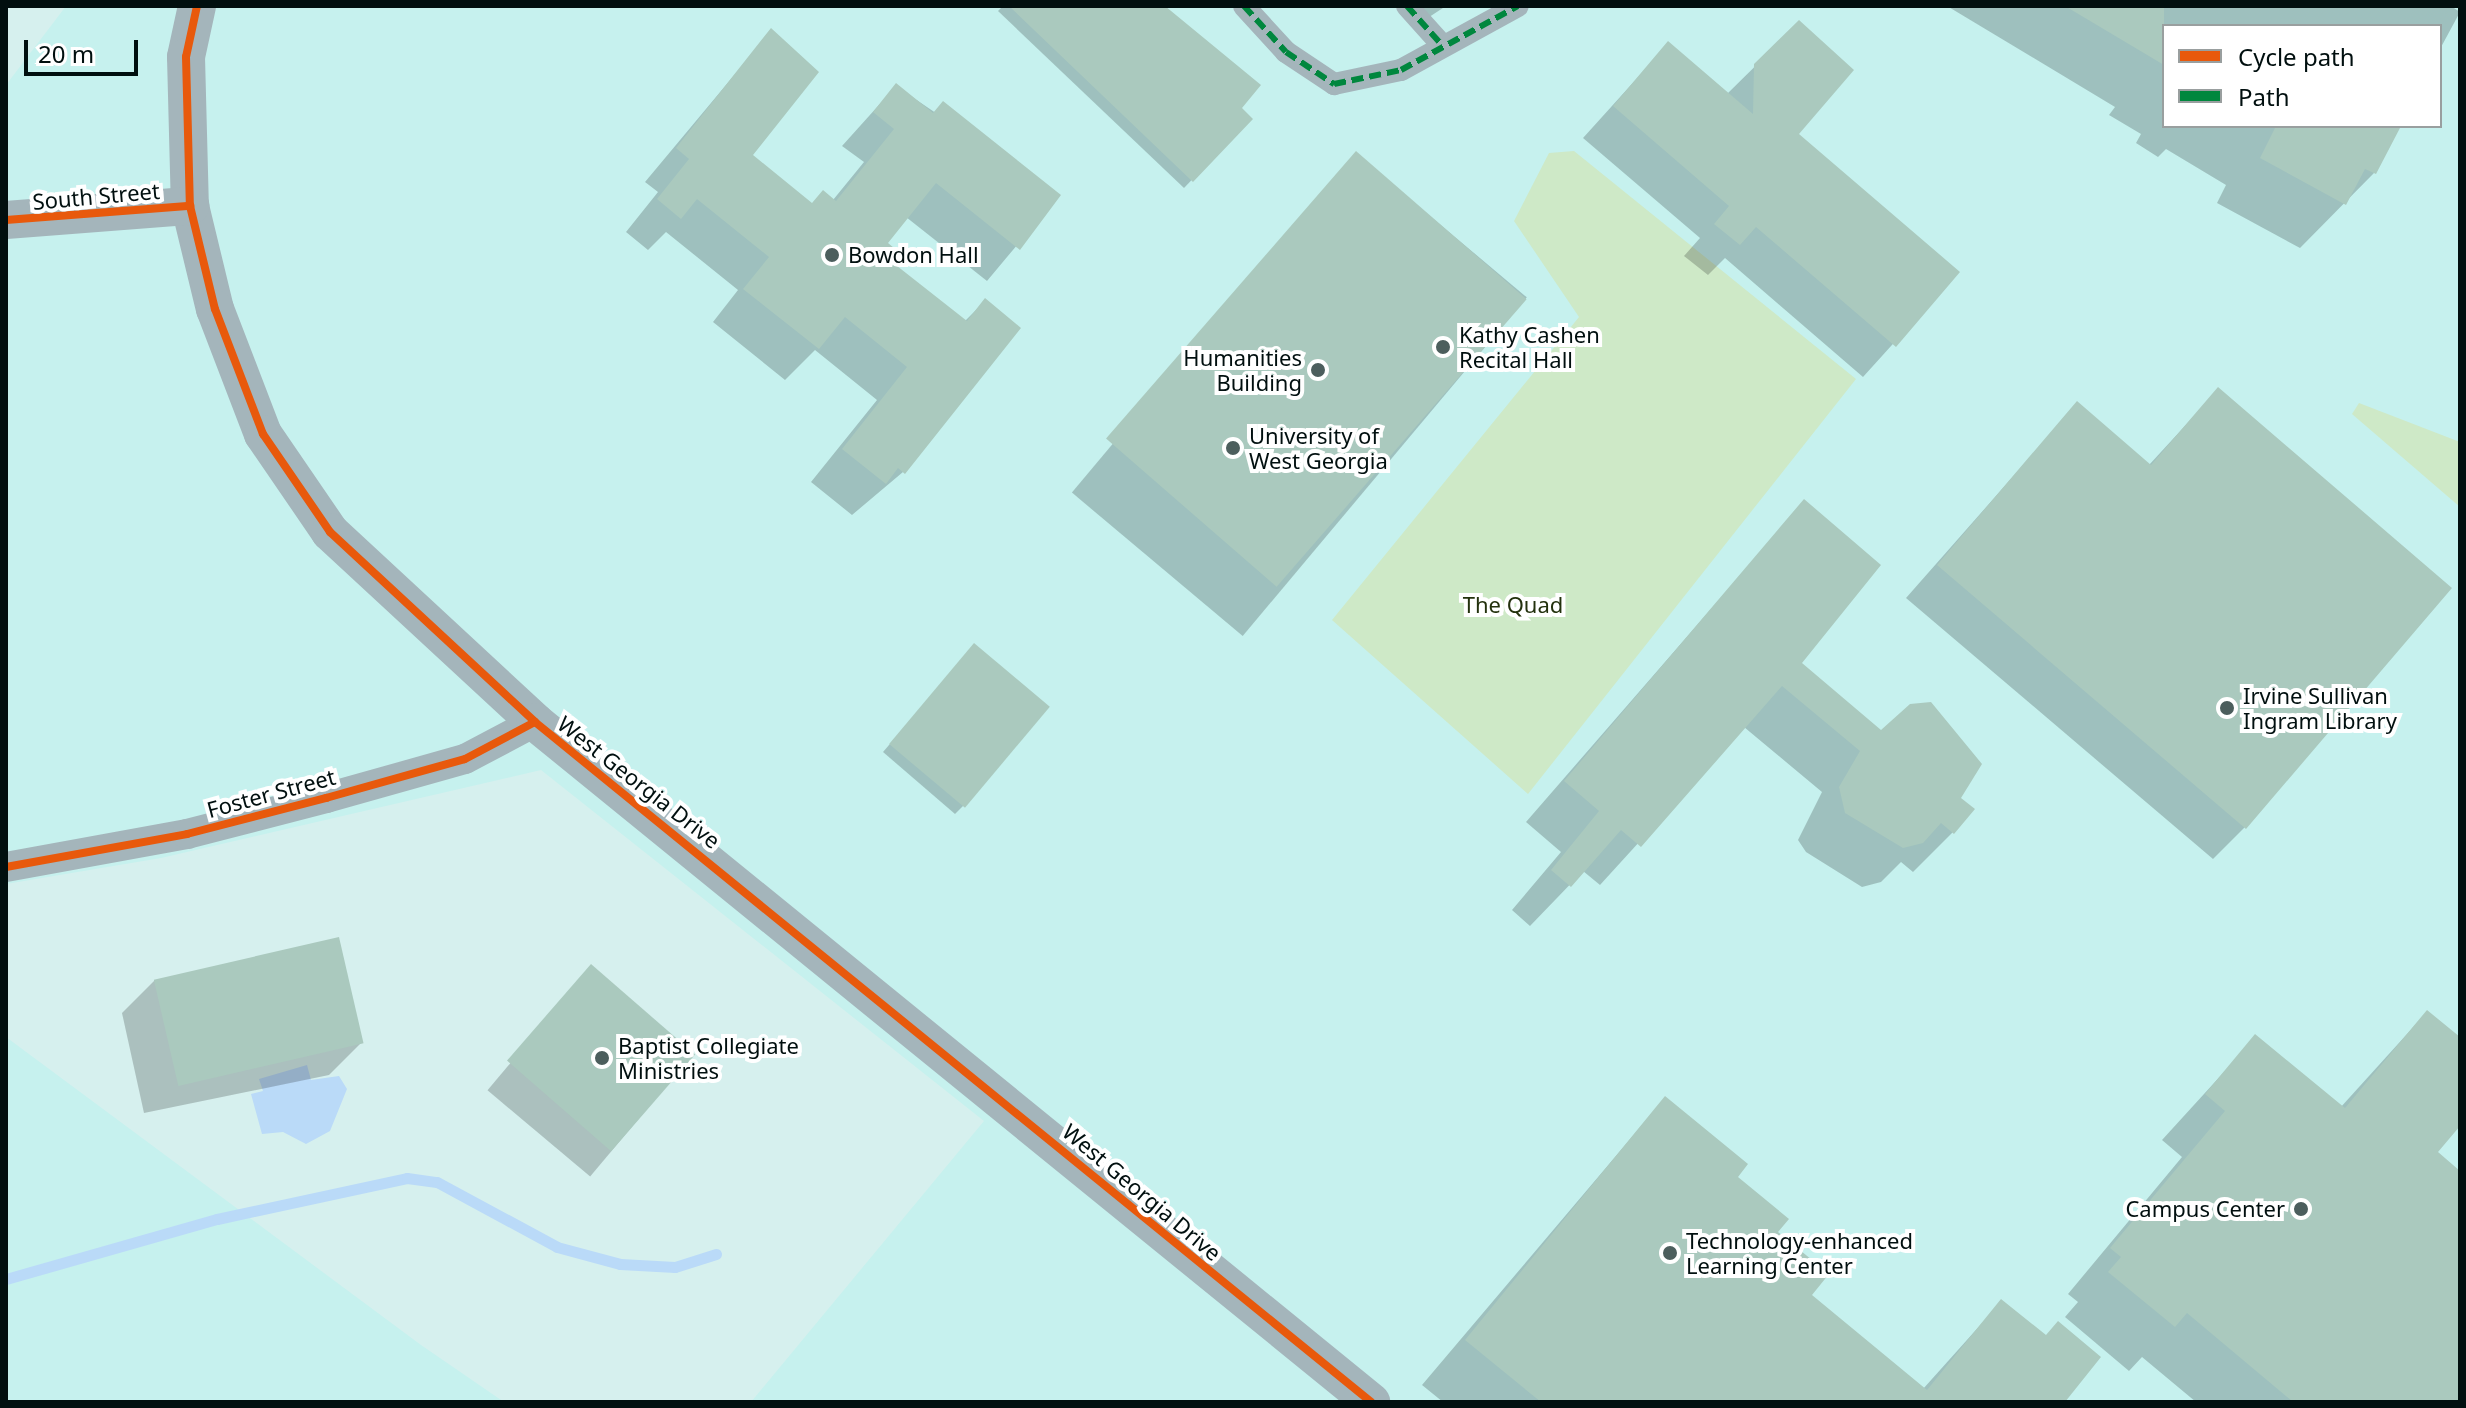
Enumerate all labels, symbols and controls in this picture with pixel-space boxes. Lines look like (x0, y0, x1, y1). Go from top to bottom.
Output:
scale bar (28, 24, 142, 74)
legend (2162, 24, 2442, 128)
text: 20 m (38, 37, 94, 70)
text: Cycle path (2238, 40, 2355, 73)
text: Path (2238, 80, 2289, 113)
street label: South Street (31, 177, 161, 215)
place label: Bowdon Hall (848, 242, 979, 268)
marker: Bowdon Hall (823, 246, 841, 264)
place label: Kathy Cashen Recital Hall (1459, 321, 1600, 372)
marker: Kathy Cashen Recital Hall (1434, 338, 1452, 356)
place label: Humanities Building (1183, 344, 1302, 396)
marker: Humanities Building (1309, 361, 1327, 379)
place label: University of West Georgia (1249, 422, 1388, 474)
marker: University of West Georgia (1224, 439, 1242, 457)
park label: The Quad (1463, 592, 1563, 618)
place label: Irvine Sullivan Ingram Library (2243, 682, 2397, 734)
marker: Irvine Sullivan Ingram Library (2218, 699, 2236, 717)
street label: West Georgia Drive (553, 710, 725, 854)
street label: Foster Street (204, 763, 338, 823)
place label: Baptist Collegiate Ministries (618, 1032, 799, 1084)
marker: Baptist Collegiate Ministries (593, 1049, 611, 1067)
street label: West Georgia Drive (1057, 1118, 1227, 1266)
place label: Campus Center (2125, 1196, 2285, 1222)
marker: Campus Center (2292, 1200, 2310, 1218)
place label: Technology-enhanced Learning Center (1686, 1227, 1913, 1278)
marker: Technology-enhanced Learning Center (1661, 1244, 1679, 1262)

